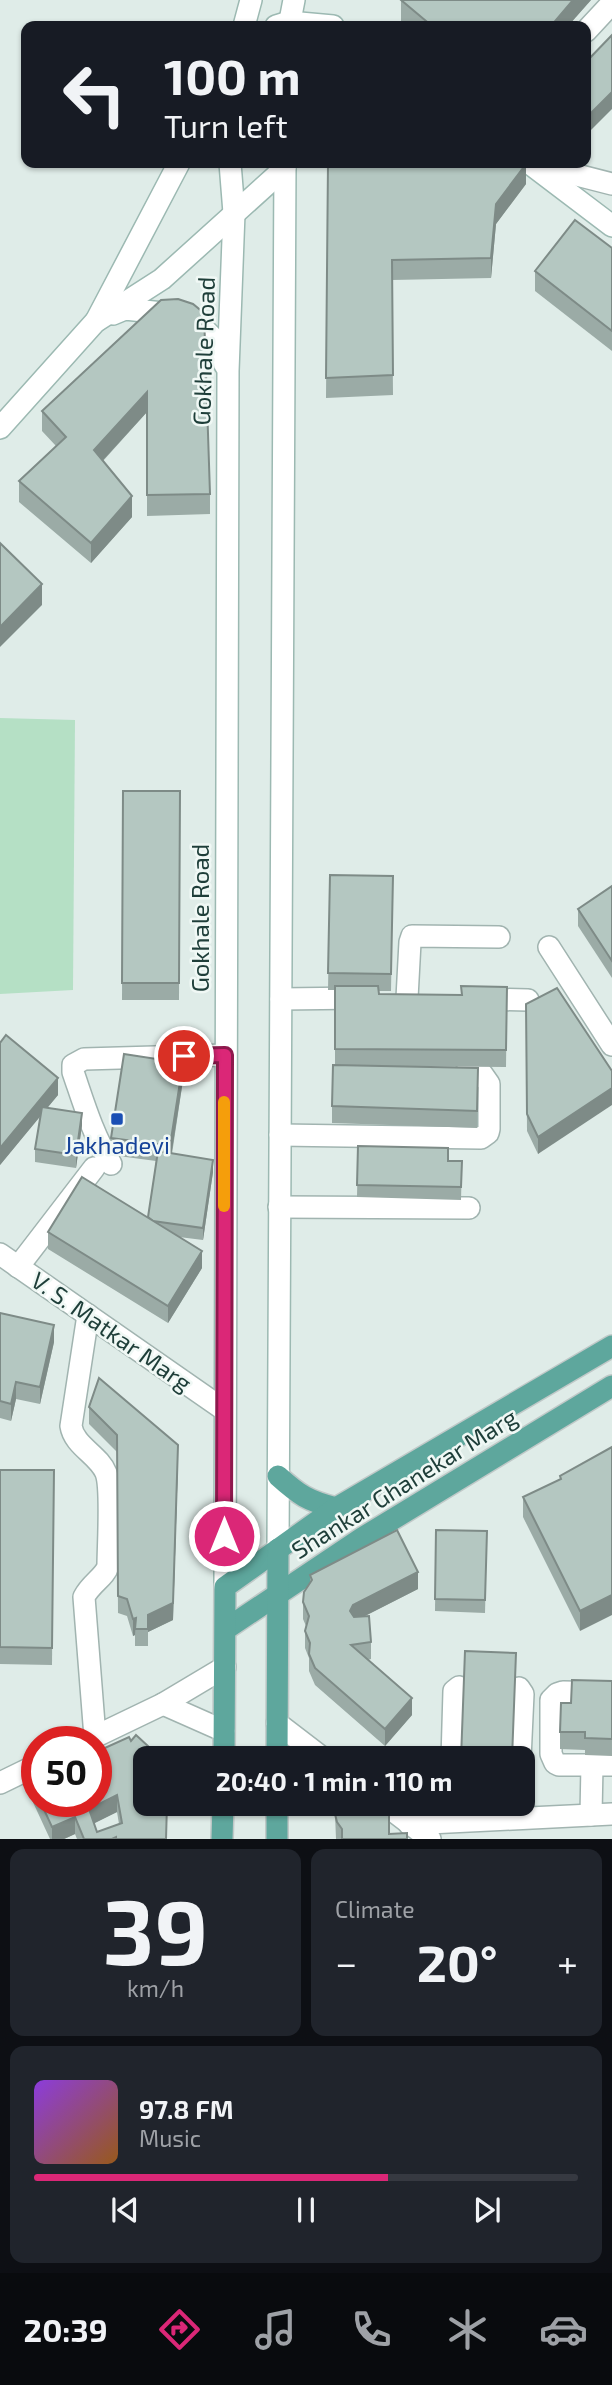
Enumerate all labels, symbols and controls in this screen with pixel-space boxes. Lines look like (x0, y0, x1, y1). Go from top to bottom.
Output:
text: 100 m (164, 46, 301, 105)
icon: left (49, 49, 140, 140)
text: Turn left (164, 106, 288, 144)
street label: Gokhale Road (186, 276, 220, 426)
street label: Gokhale Road (185, 844, 214, 992)
pin (154, 1026, 214, 1086)
icon: arrive (165, 1037, 203, 1075)
marker: Jakhadevi (109, 1111, 125, 1127)
place label: Jakhadevi (64, 1130, 170, 1159)
street label: V. S. Matkar Marg (26, 1265, 198, 1397)
street label: Shankar Ghanekar Marg (286, 1402, 522, 1564)
position arrow (187, 1499, 261, 1573)
speed limit sign: 50 (21, 1726, 112, 1817)
text: 20:40 · 1 min · 110 m (216, 1765, 452, 1796)
text: 39 (103, 1874, 208, 1983)
text: Climate (335, 1895, 415, 1923)
text: 20° (417, 1930, 498, 1992)
text: − (335, 1939, 357, 1985)
text: + (557, 1939, 578, 1985)
text: km/h (127, 1974, 184, 2002)
text: 97.8 FM (139, 2093, 233, 2124)
text: Music (139, 2124, 201, 2152)
icon: previous (106, 2191, 144, 2229)
icon: pause (287, 2191, 325, 2229)
icon: next (468, 2191, 506, 2229)
icon: directions (155, 2305, 204, 2354)
icon: music (251, 2305, 300, 2354)
icon: phone (347, 2305, 396, 2354)
icon: climate (443, 2305, 492, 2354)
icon: car (539, 2305, 588, 2354)
text: 20:39 (24, 2310, 108, 2348)

